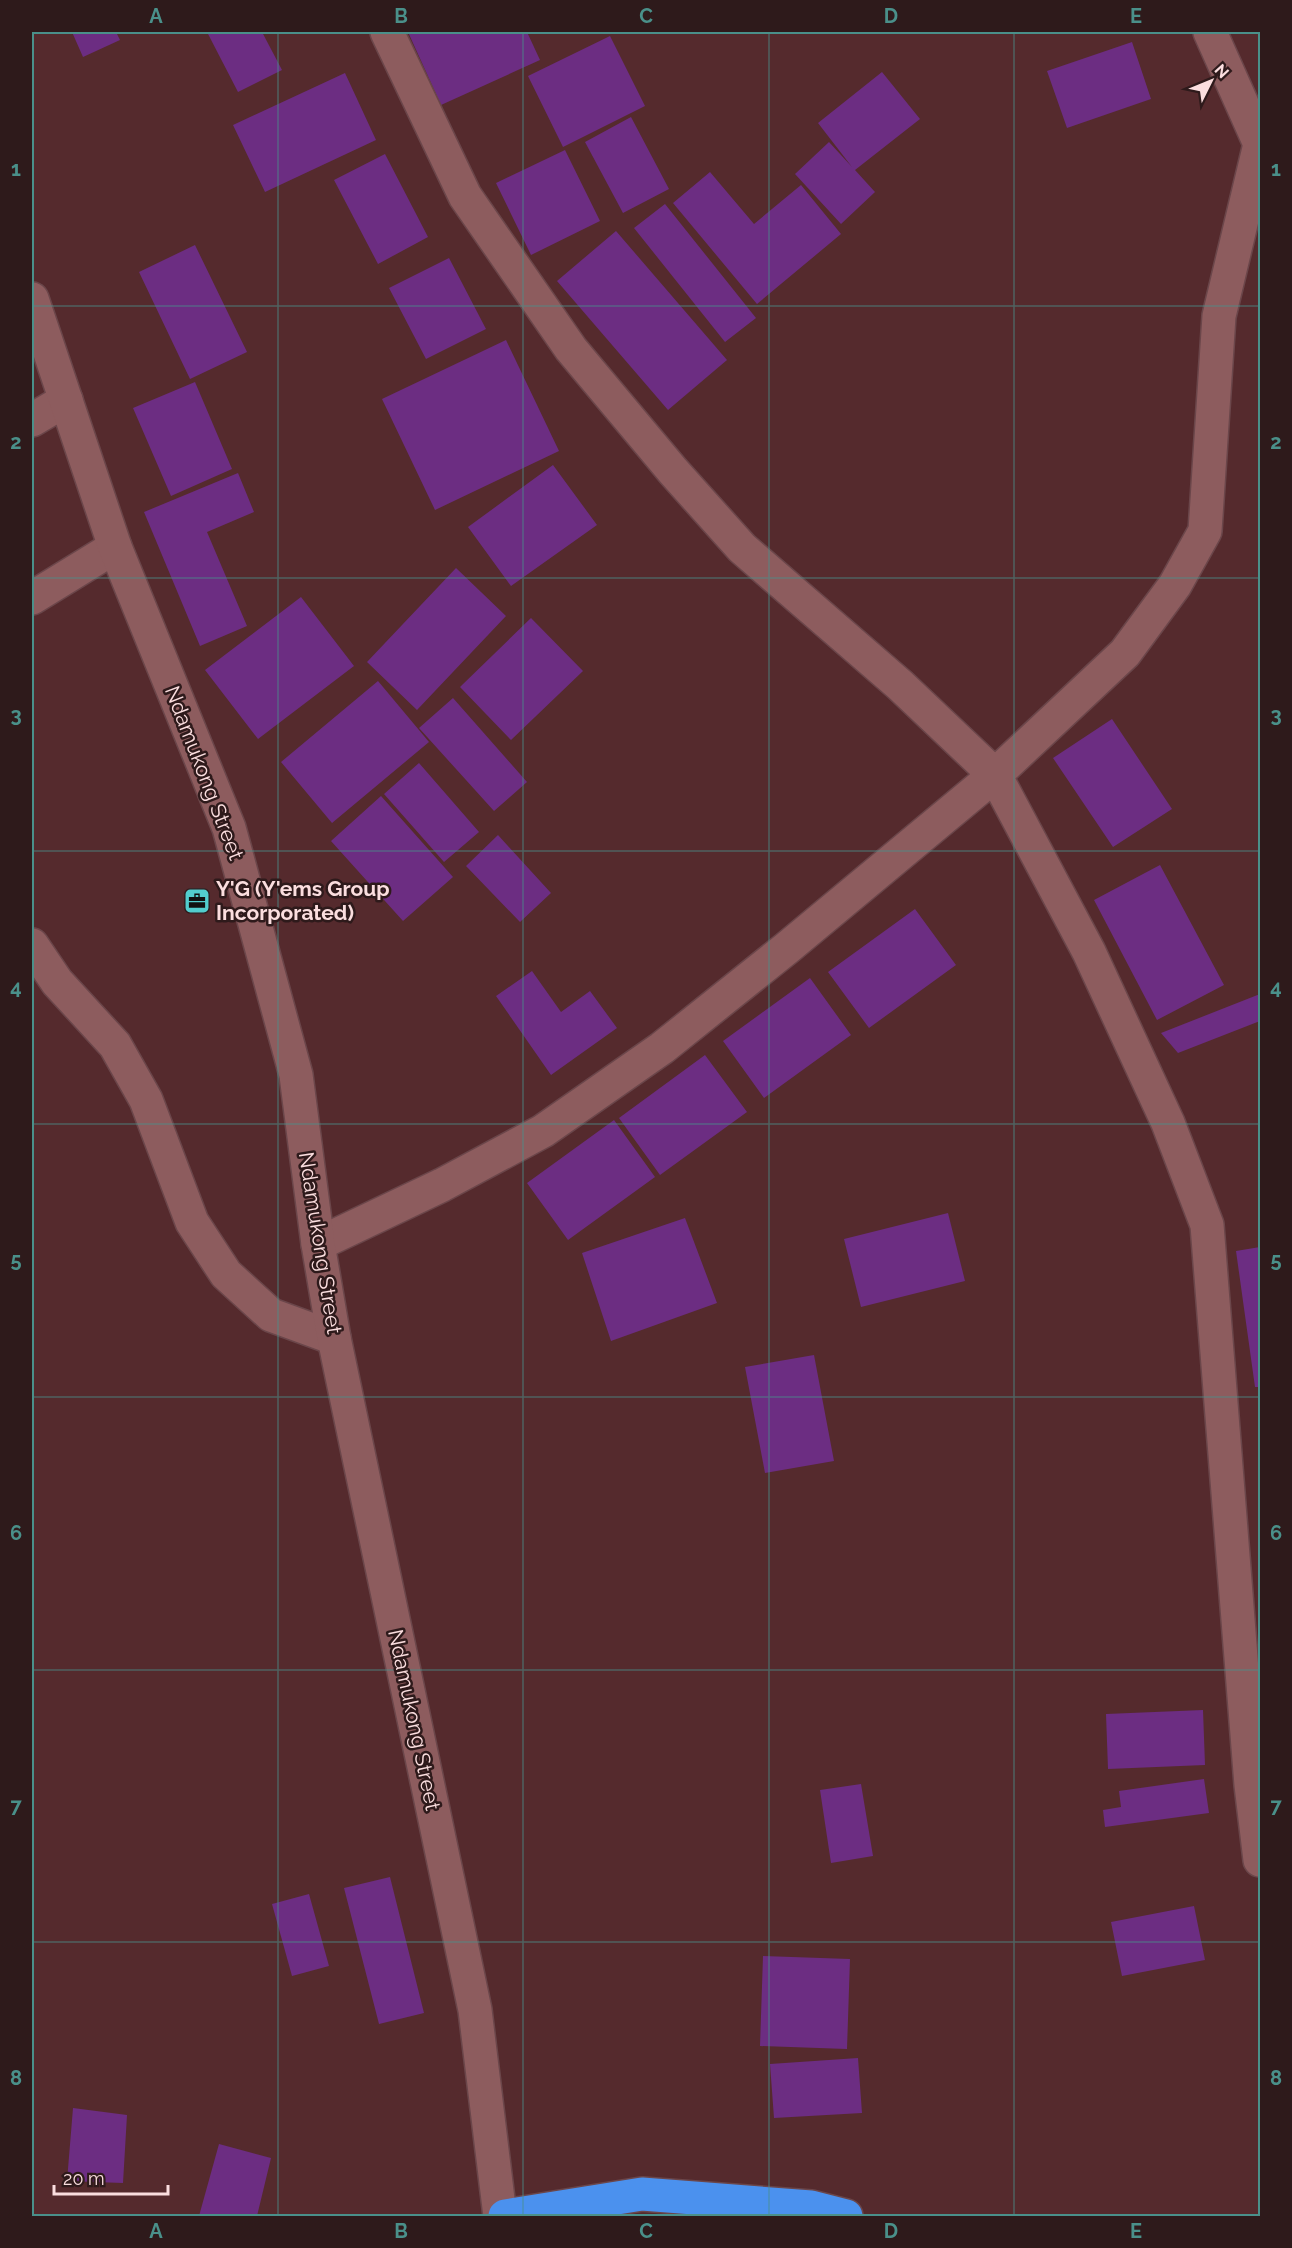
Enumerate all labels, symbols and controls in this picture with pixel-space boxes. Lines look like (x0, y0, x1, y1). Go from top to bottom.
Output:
text: A (149, 4, 163, 28)
text: B (394, 4, 408, 28)
text: C (639, 4, 653, 28)
text: D (884, 4, 898, 28)
text: E (1130, 4, 1142, 28)
north arrow (1181, 51, 1241, 111)
text: N (1210, 60, 1233, 82)
text: 1 (11, 157, 21, 181)
text: 1 (1271, 157, 1281, 181)
text: 2 (10, 430, 22, 454)
text: 2 (1270, 430, 1282, 454)
street label: Ndamukong Street (160, 682, 249, 863)
text: 3 (10, 703, 22, 727)
text: 3 (1270, 703, 1282, 727)
place label: Y'G (Y'ems Group Incorporated) (216, 876, 389, 925)
office icon: Y'G (Y'ems Group Incorporated) (182, 886, 212, 916)
text: 4 (10, 975, 22, 999)
text: 4 (1270, 975, 1282, 999)
street label: Ndamukong Street (294, 1150, 347, 1336)
text: 5 (10, 1248, 22, 1272)
text: 5 (1270, 1248, 1282, 1272)
text: 6 (10, 1521, 22, 1545)
text: 6 (1270, 1521, 1282, 1545)
street label: Ndamukong Street (383, 1627, 446, 1813)
text: 7 (10, 1794, 22, 1818)
text: 7 (1270, 1794, 1282, 1818)
text: 8 (10, 2066, 22, 2090)
text: 8 (1270, 2066, 1282, 2090)
scale bar (54, 2158, 168, 2196)
text: 20 m (63, 2168, 105, 2189)
text: A (149, 2219, 163, 2243)
text: B (394, 2219, 408, 2243)
text: C (639, 2219, 653, 2243)
text: D (884, 2219, 898, 2243)
text: E (1130, 2219, 1142, 2243)

